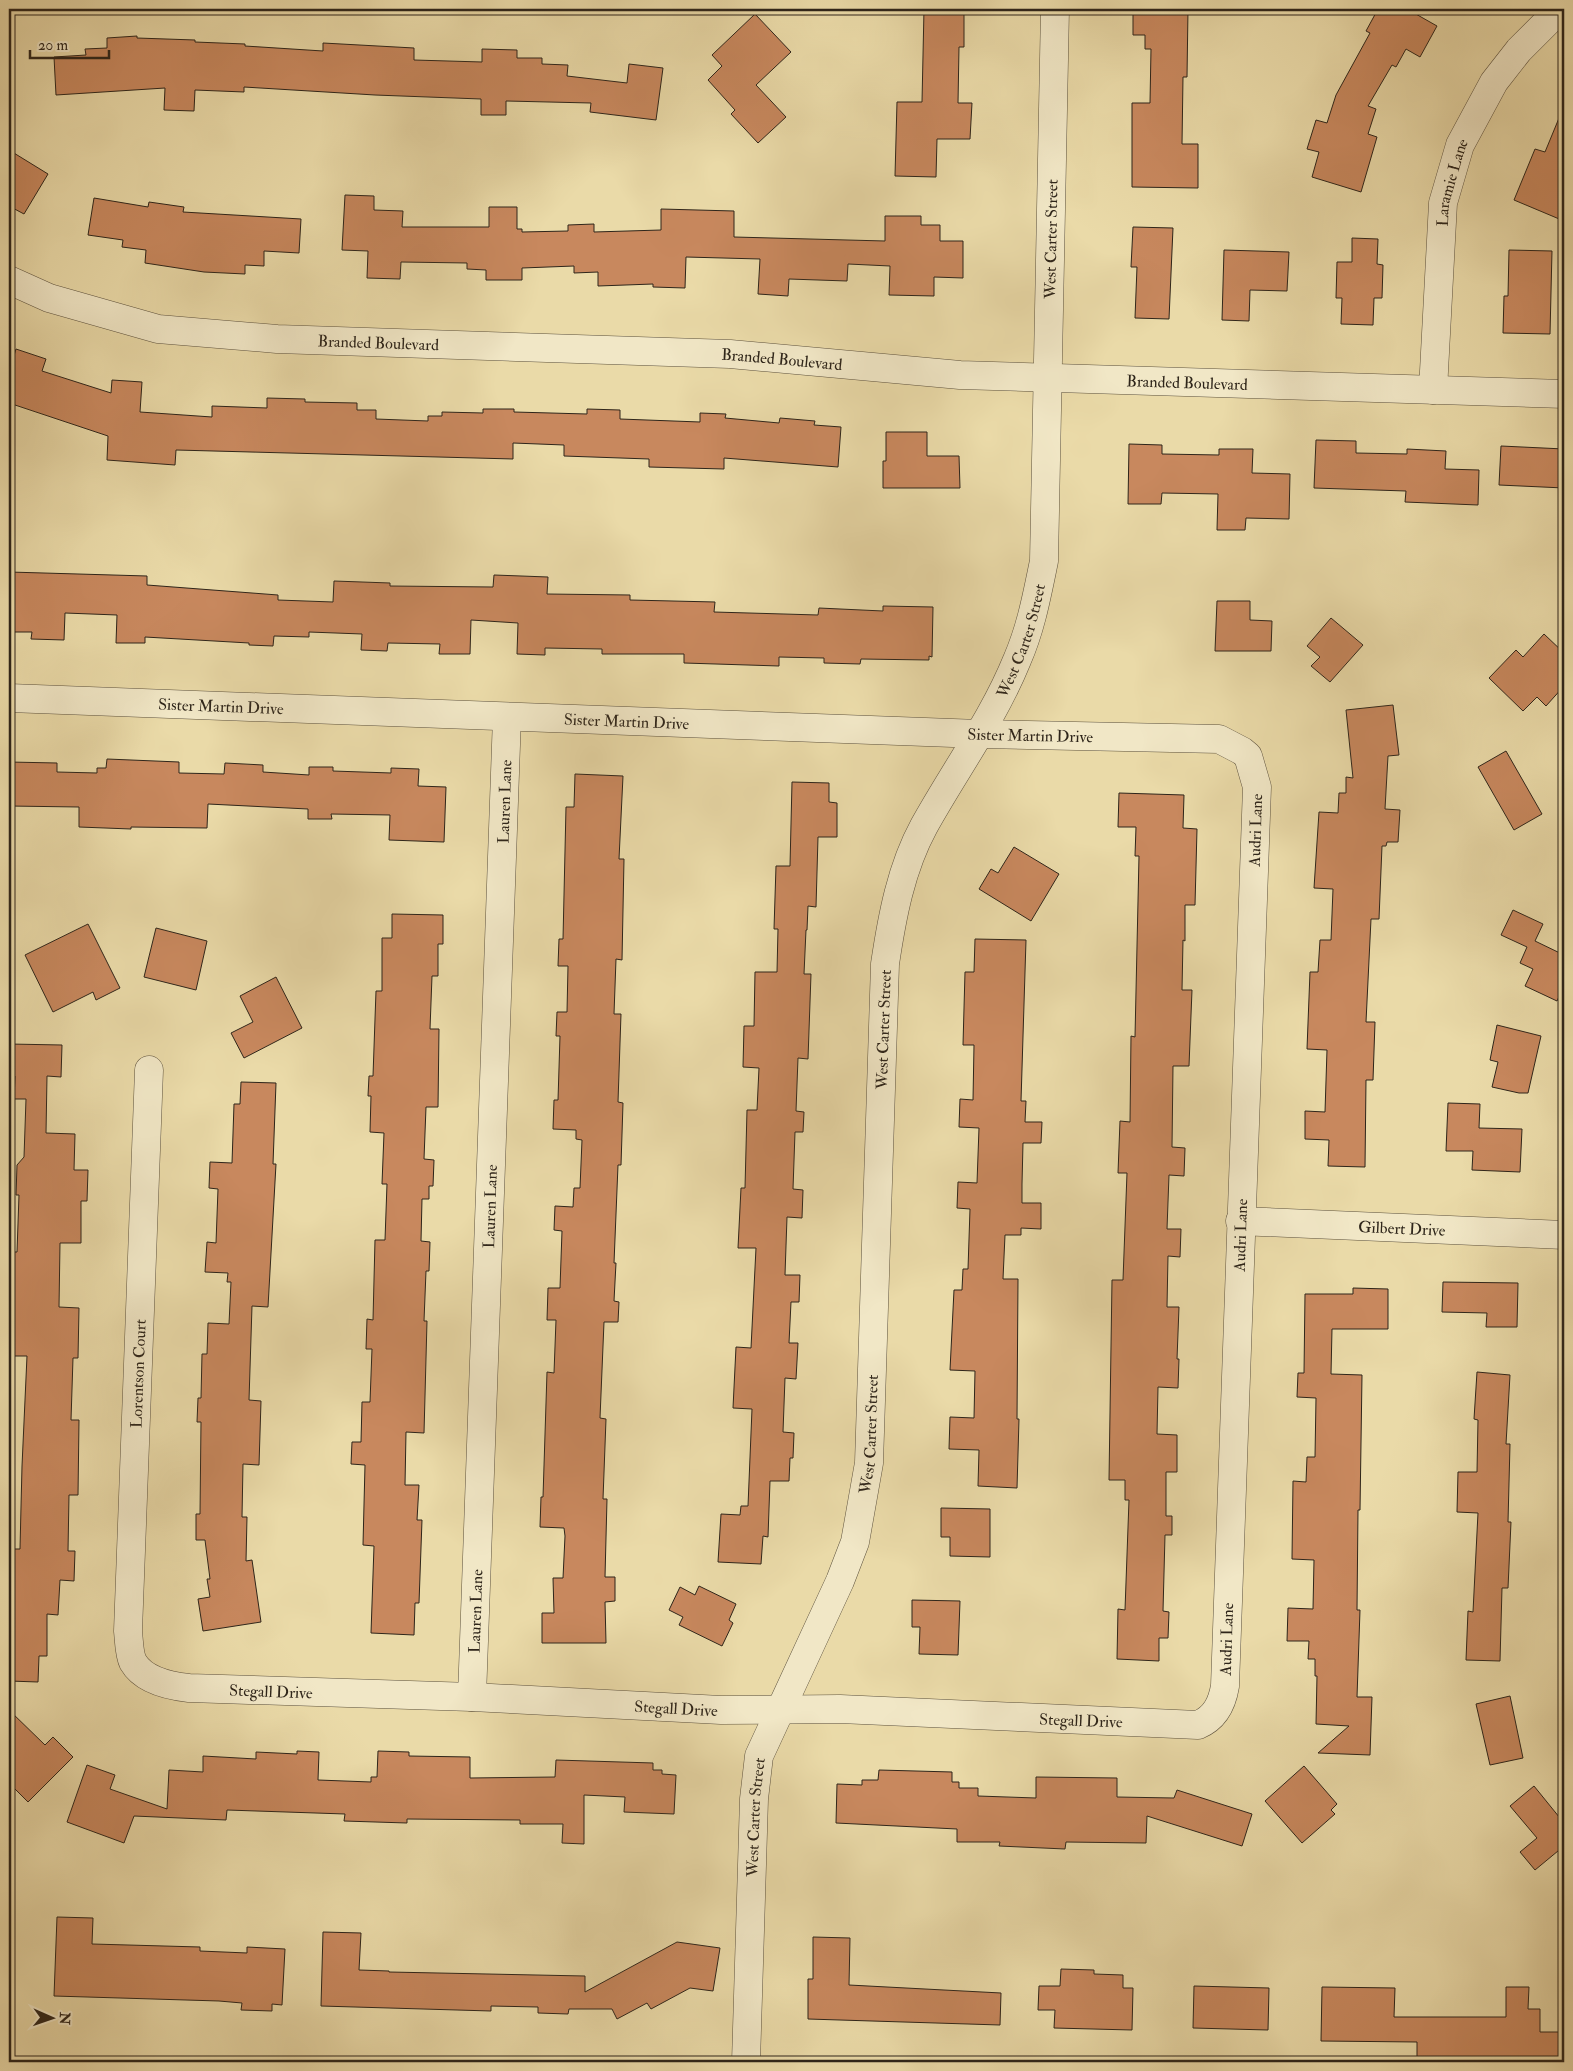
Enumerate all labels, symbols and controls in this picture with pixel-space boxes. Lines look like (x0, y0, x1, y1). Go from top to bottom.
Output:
scale bar (30, 28, 109, 60)
text: 20 m (38, 36, 68, 55)
street label: Laramie Lane (1433, 135, 1473, 227)
street label: West Carter Street (1040, 179, 1063, 300)
street label: Branded Boulevard (317, 331, 439, 355)
street label: Branded Boulevard (721, 345, 843, 375)
street label: Branded Boulevard (1126, 371, 1248, 395)
street label: West Carter Street (992, 582, 1050, 702)
street label: Sister Martin Drive (158, 695, 284, 719)
street label: Sister Martin Drive (563, 710, 690, 734)
street label: Sister Martin Drive (967, 725, 1094, 747)
street label: Lauren Lane (493, 759, 516, 844)
street label: Audri Lane (1245, 793, 1267, 868)
street label: West Carter Street (872, 969, 896, 1091)
street label: Lauren Lane (479, 1164, 502, 1249)
street label: Audri Lane (1230, 1198, 1252, 1273)
street label: Gilbert Drive (1358, 1217, 1446, 1241)
street label: Lorentson Court (127, 1319, 151, 1428)
street label: West Carter Street (855, 1374, 883, 1496)
street label: Lauren Lane (465, 1569, 488, 1653)
street label: Audri Lane (1216, 1602, 1238, 1677)
street label: Stegall Drive (229, 1681, 313, 1703)
street label: Stegall Drive (634, 1697, 718, 1721)
street label: Stegall Drive (1039, 1710, 1123, 1732)
street label: West Carter Street (743, 1757, 770, 1878)
north arrow (28, 1994, 78, 2044)
text: N (56, 2011, 73, 2025)

